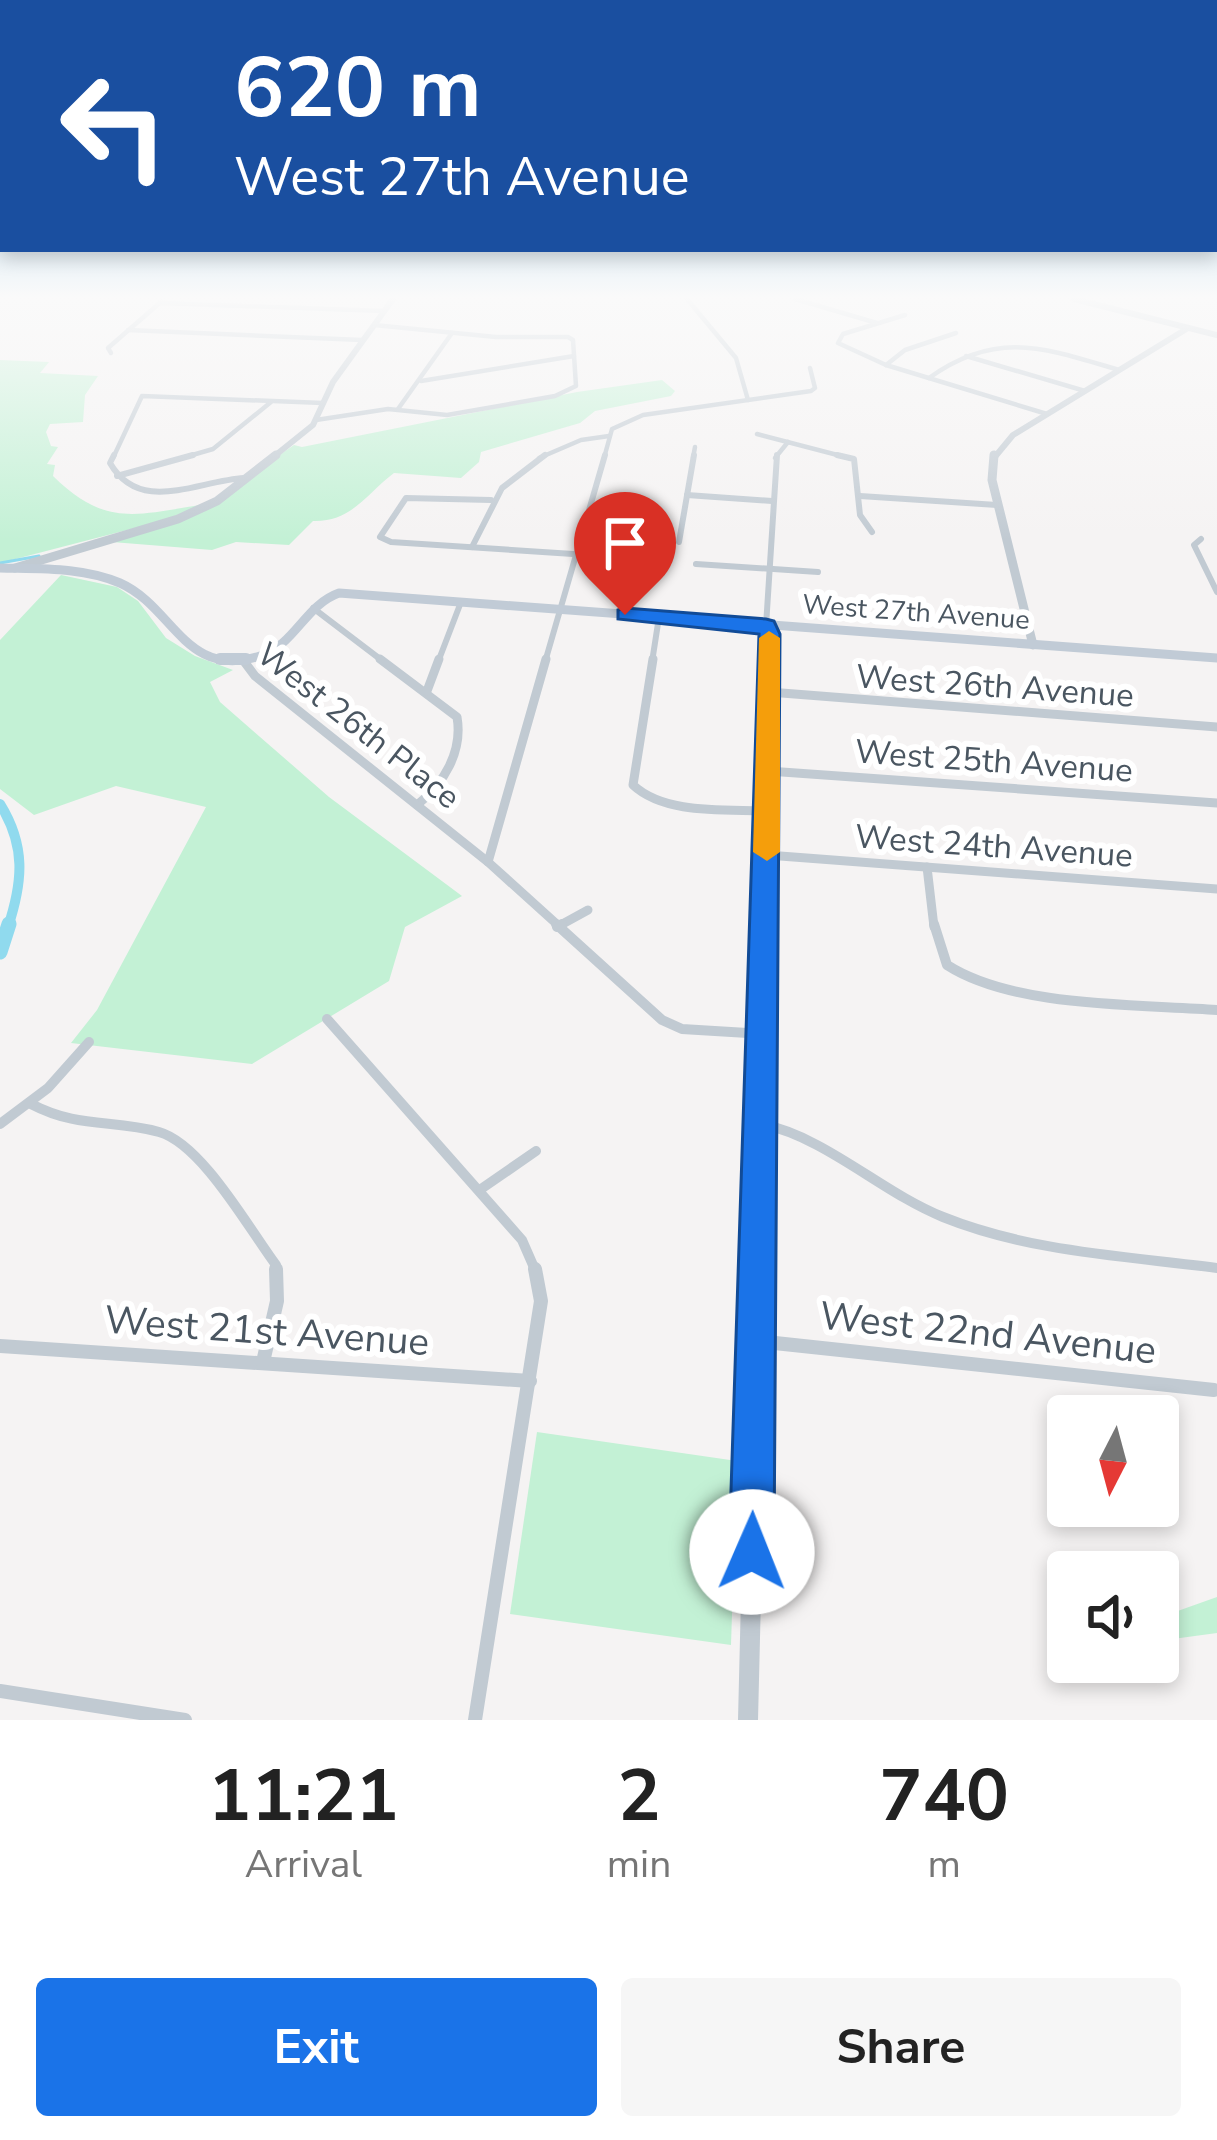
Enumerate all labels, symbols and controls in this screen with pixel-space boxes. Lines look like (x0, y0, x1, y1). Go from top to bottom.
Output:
text: 620 m (234, 31, 482, 146)
icon: left (36, 48, 192, 204)
text: West 27th Avenue (234, 140, 690, 214)
pin (574, 492, 676, 615)
icon: arrive (592, 510, 658, 576)
street label: West 27th Avenue (801, 586, 1031, 639)
street label: West 26th Place (247, 633, 469, 820)
street label: West 26th Avenue (854, 654, 1135, 719)
street label: West 25th Avenue (853, 729, 1134, 794)
street label: West 24th Avenue (853, 814, 1134, 879)
street label: West 22nd Avenue (817, 1289, 1159, 1378)
street label: West 21st Avenue (103, 1294, 431, 1369)
north arrow (1047, 1395, 1179, 1527)
map controls (1047, 1395, 1179, 1683)
position arrow (689, 1489, 815, 1615)
button: sound (1047, 1551, 1179, 1683)
text: 11:21 (208, 1747, 399, 1845)
text: 2 (617, 1747, 661, 1845)
text: 740 (879, 1747, 1009, 1845)
text: Arrival (245, 1838, 362, 1891)
text: min (607, 1838, 671, 1891)
text: m (927, 1838, 961, 1891)
button: Exit (36, 1978, 597, 2116)
button: Share (621, 1978, 1181, 2116)

